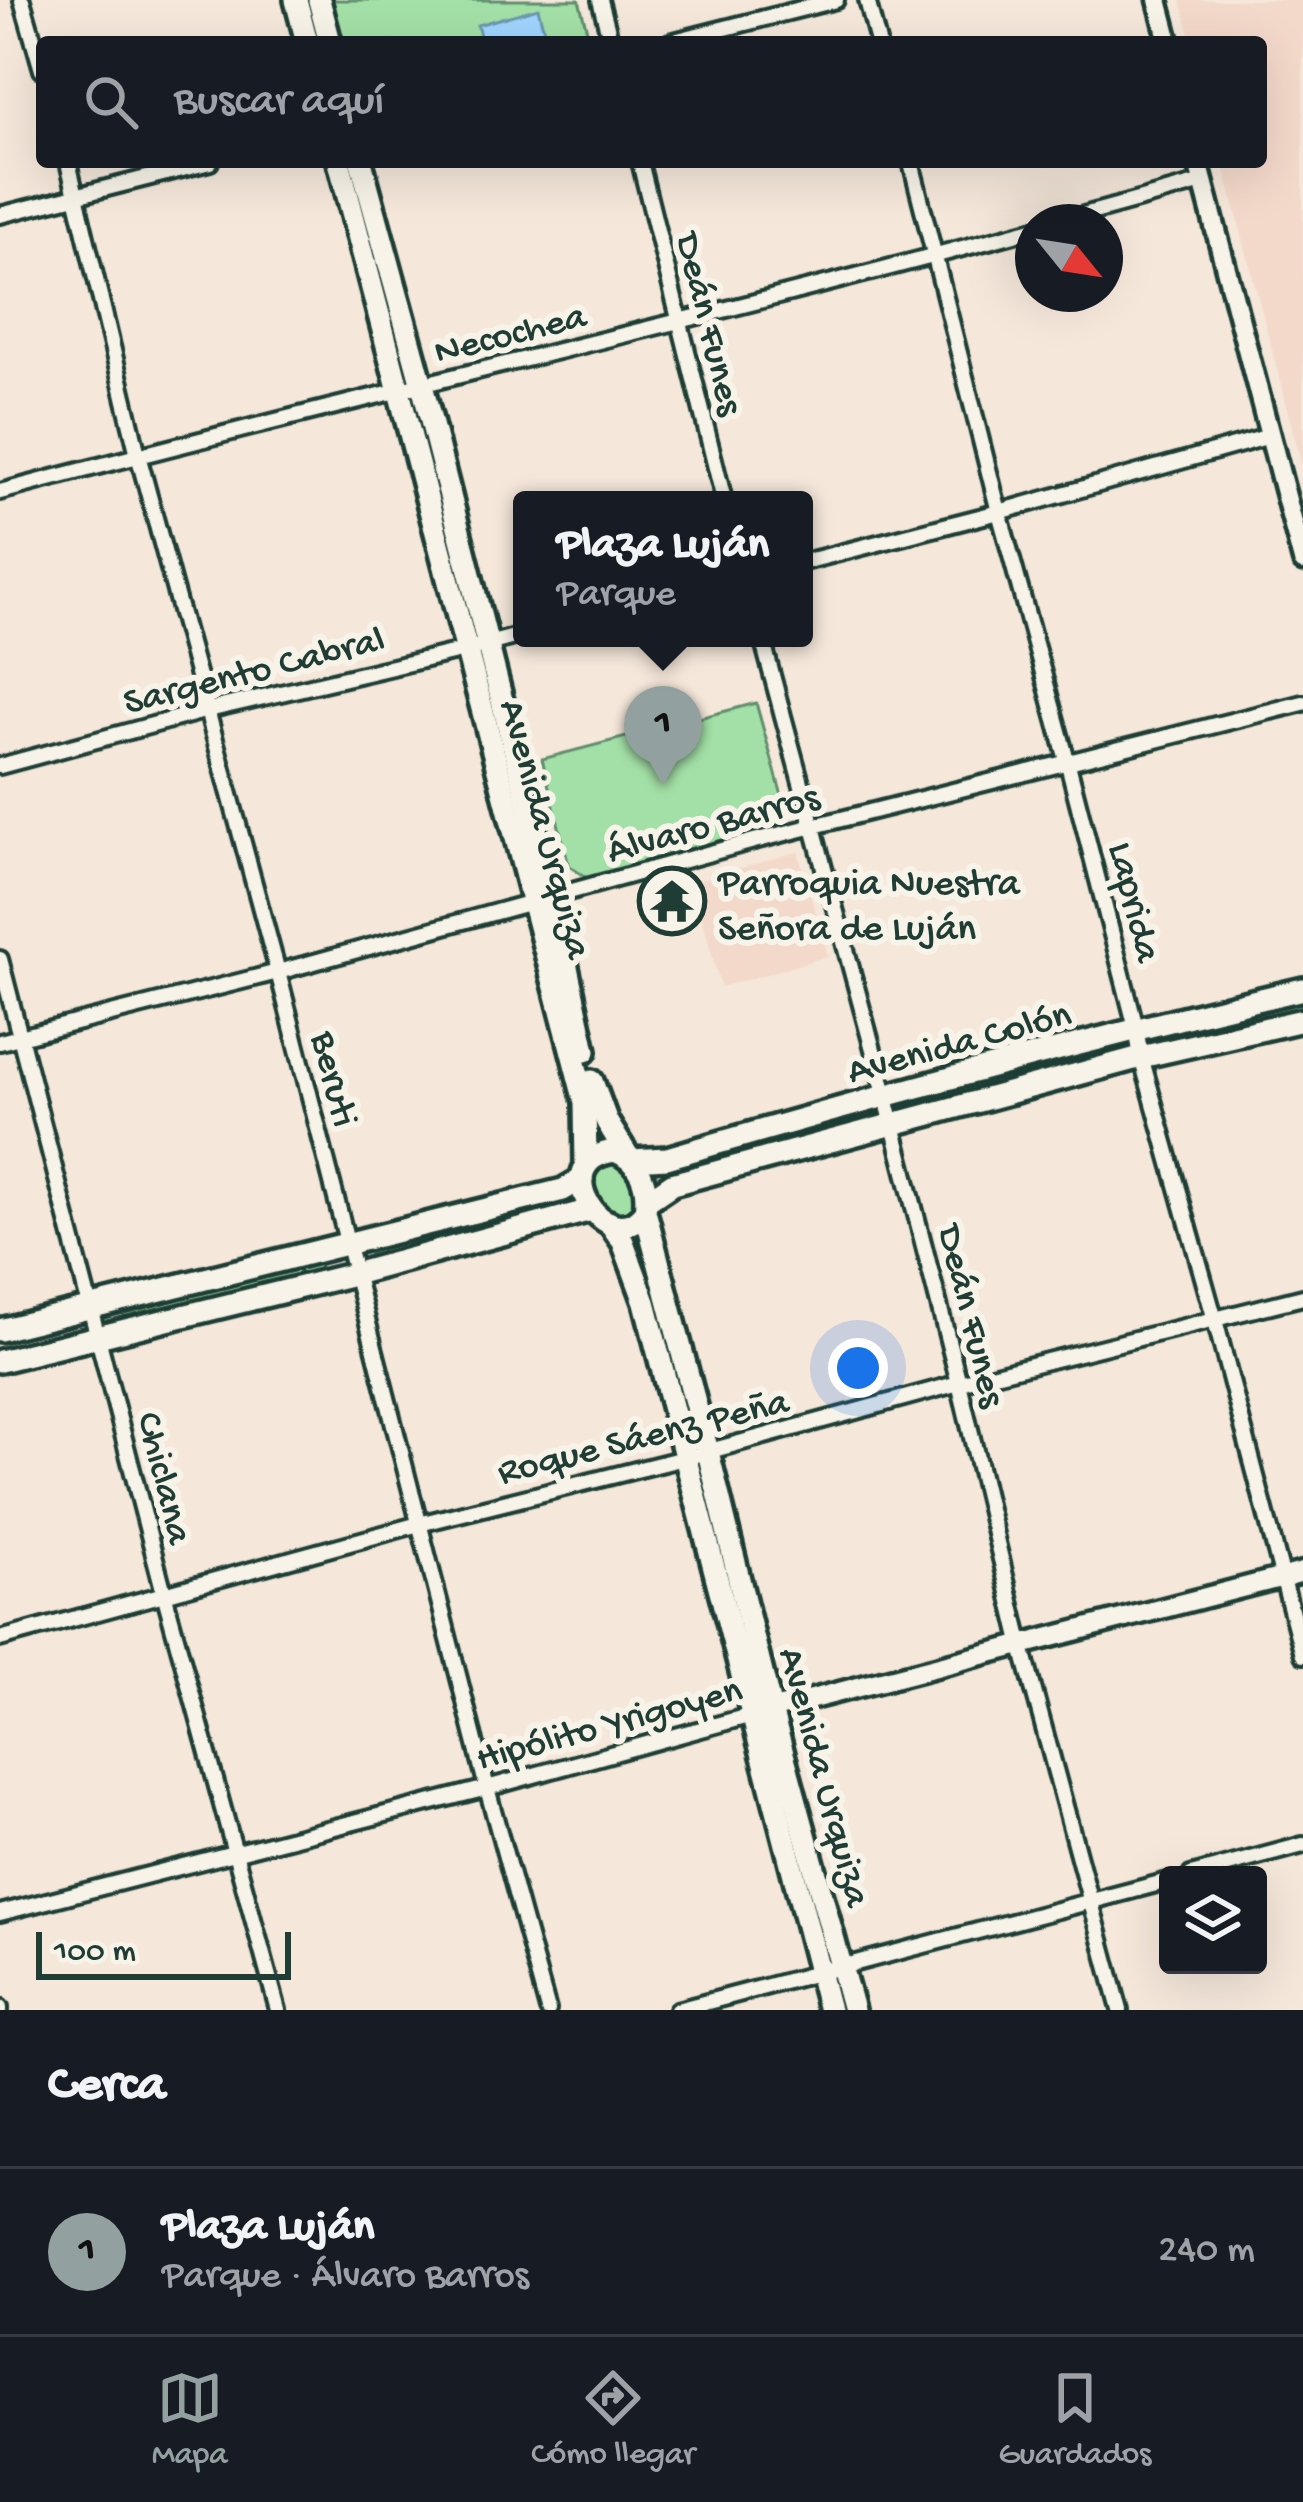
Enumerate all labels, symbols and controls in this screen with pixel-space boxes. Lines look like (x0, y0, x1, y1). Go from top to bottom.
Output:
search box (36, 36, 1267, 168)
icon: search (78, 69, 144, 135)
text: Buscar aquí (174, 76, 384, 129)
north arrow (1015, 204, 1123, 312)
street label: Deán Funes (661, 226, 751, 422)
street label: Necochea (430, 295, 593, 378)
popup (513, 491, 813, 647)
text: Plaza Luján (557, 520, 769, 573)
text: Parque (557, 573, 676, 619)
street label: Sargento Cabral (119, 619, 390, 728)
pin: 1 (624, 686, 702, 785)
street label: Avenida Urquiza (486, 695, 599, 966)
street label: Álvaro Barros (603, 776, 826, 877)
street label: Laprida (1094, 838, 1169, 969)
place label: Parroquia Nuestra Señora de Luján (716, 863, 1021, 954)
temple icon: Parroquia Nuestra Señora de Luján (637, 866, 707, 936)
street label: Avenida Colón (843, 994, 1077, 1098)
street label: Beruti (297, 1026, 365, 1132)
street label: Deán Funes (923, 1218, 1013, 1414)
your location (828, 1338, 888, 1398)
street label: Roque Sáenz Peña (493, 1381, 795, 1498)
street label: Chiclana (123, 1408, 200, 1551)
street label: Avenida Urquiza (765, 1643, 878, 1914)
street label: Hipólito Yrigoyen (472, 1669, 748, 1784)
map controls (1159, 1866, 1267, 1974)
button: layers (1159, 1866, 1267, 1974)
scale bar (36, 1926, 291, 1979)
text: 100 m (54, 1934, 136, 1972)
text: Cerca (48, 2058, 166, 2118)
text: Plaza Luján (162, 2202, 374, 2255)
text: 1 (79, 2229, 95, 2275)
text: 240 m (1158, 2229, 1255, 2275)
text: Parque · Álvaro Barros (162, 2255, 529, 2301)
tab: Mapa (152, 2365, 228, 2475)
tab: Cómo llegar (531, 2365, 695, 2475)
tab: Guardados (999, 2365, 1151, 2475)

